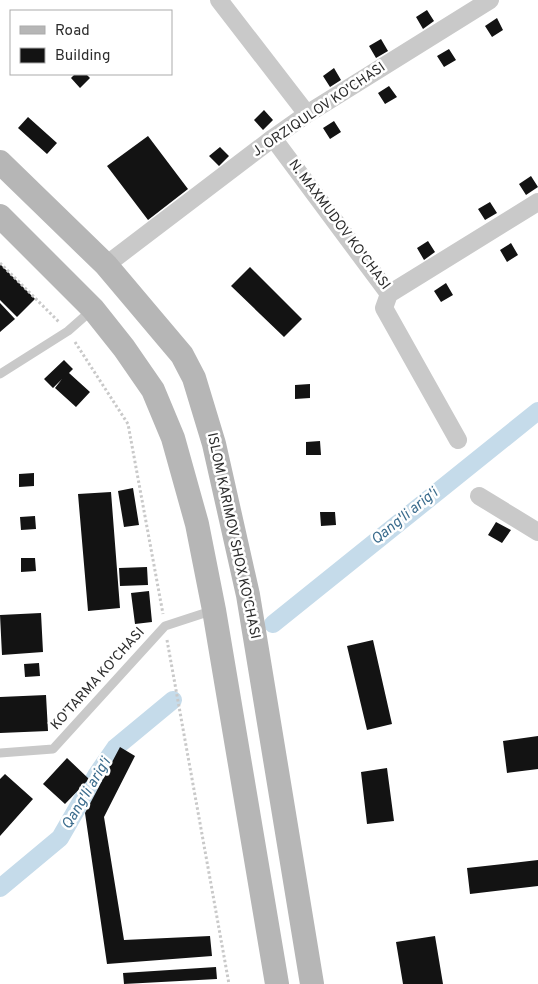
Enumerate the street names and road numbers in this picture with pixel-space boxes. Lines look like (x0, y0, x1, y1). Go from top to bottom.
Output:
street label: J. ORZIQULOV KO'CHASI (249, 59, 389, 161)
street label: N. MAXMUDOV KO'CHASI (285, 157, 393, 293)
street label: ISLOM KARIMOV SHOX KO'CHASI (203, 431, 263, 641)
street label: KO'TARMA KO'CHASI (47, 624, 149, 734)

